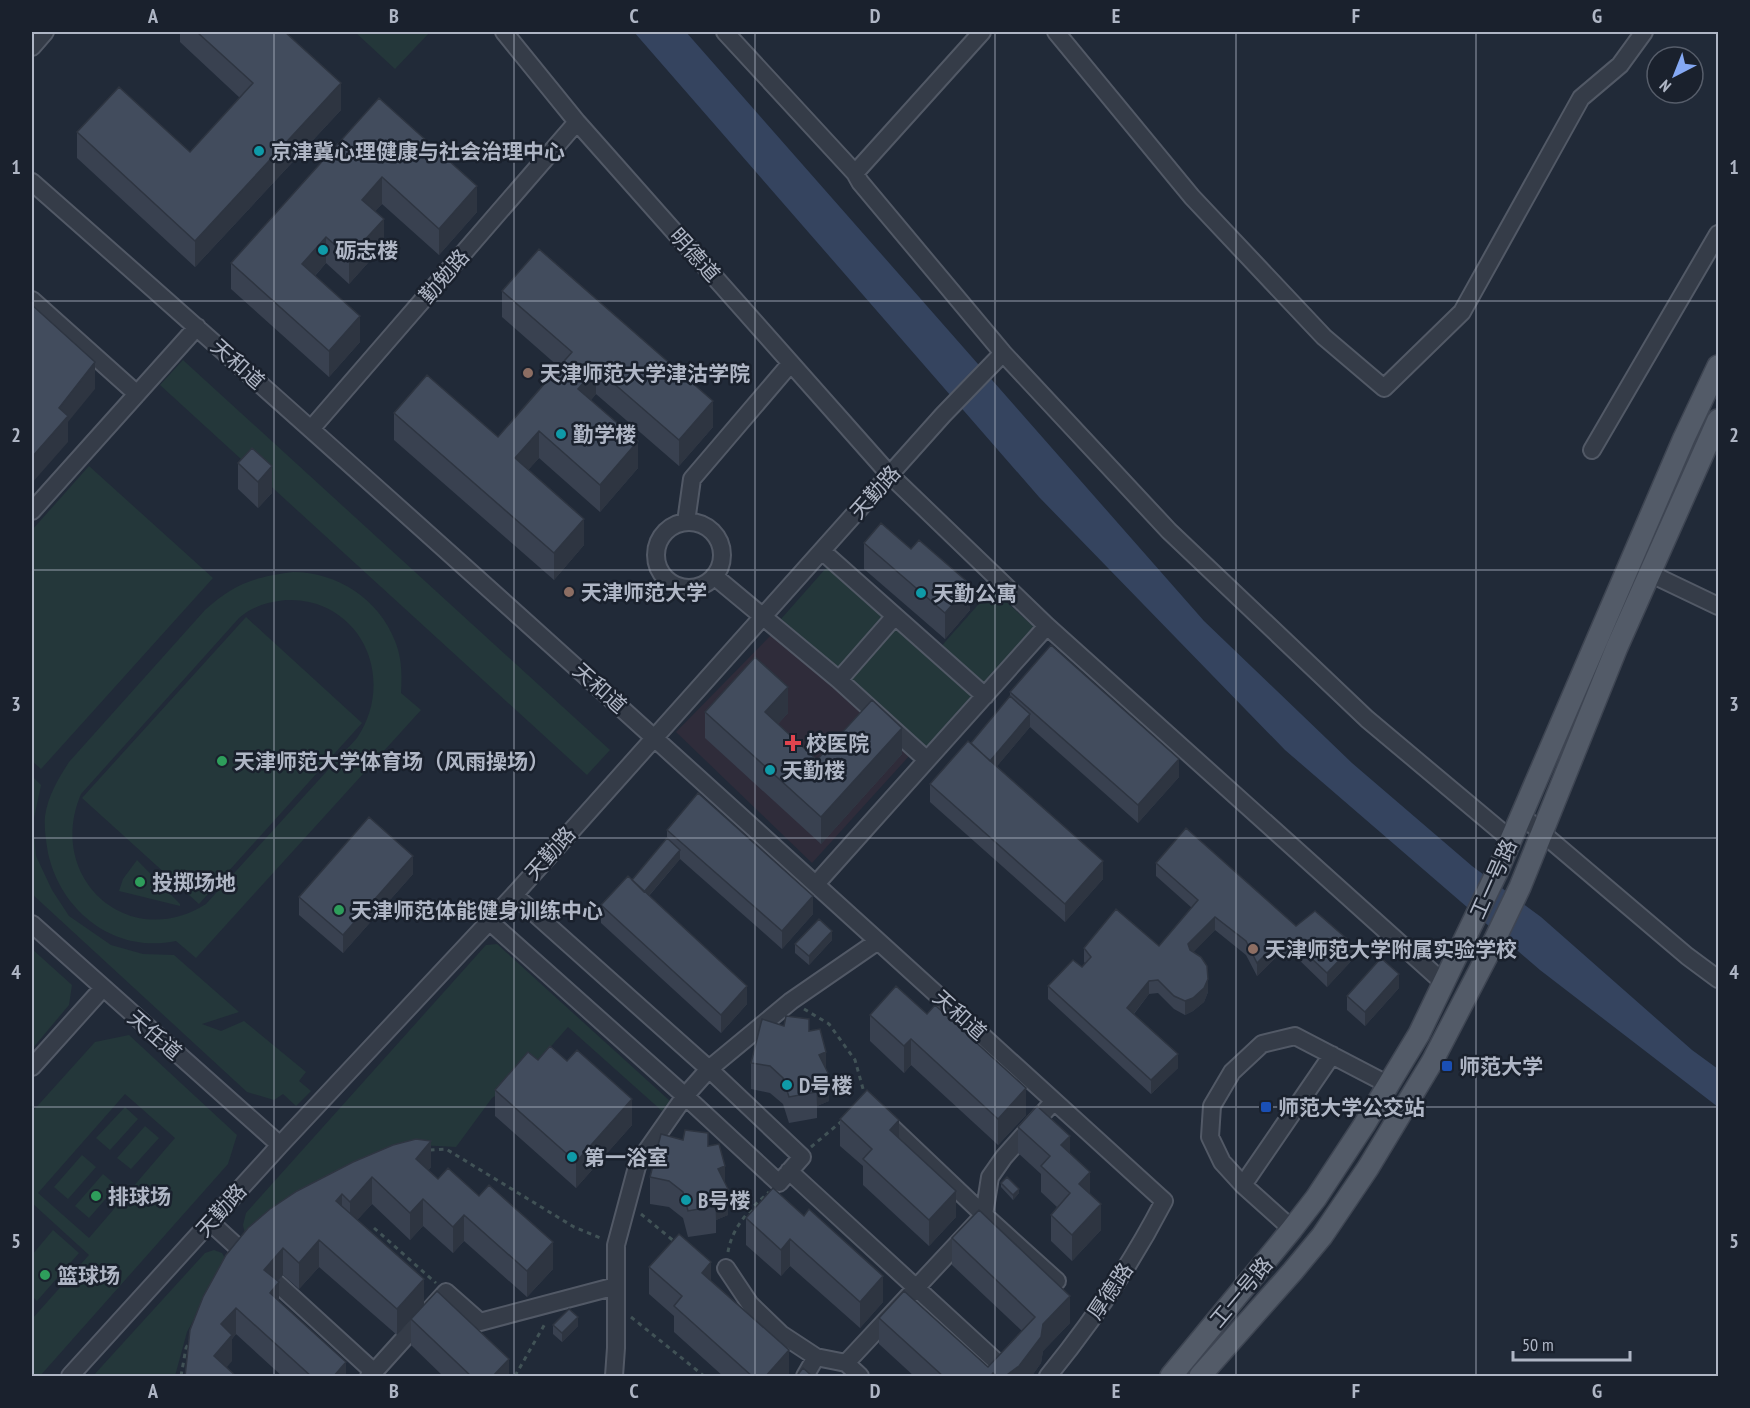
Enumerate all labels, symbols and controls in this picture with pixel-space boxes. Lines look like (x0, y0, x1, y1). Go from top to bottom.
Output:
text: A (147, 3, 159, 29)
text: B (389, 3, 399, 29)
text: C (629, 3, 639, 29)
text: D (870, 3, 881, 29)
text: E (1112, 3, 1120, 29)
text: F (1352, 3, 1360, 29)
text: G (1592, 3, 1602, 29)
north arrow (1645, 45, 1705, 105)
text: N (1655, 76, 1675, 96)
place label: 京津冀心理健康与社会治理中心 (271, 138, 565, 165)
marker: 京津冀心理健康与社会治理中心 (252, 144, 266, 158)
text: 1 (11, 154, 21, 180)
text: 1 (1729, 154, 1739, 180)
street label: 明德道 (664, 223, 726, 287)
place label: 砺志楼 (335, 237, 398, 264)
marker: 砺志楼 (316, 243, 330, 257)
street label: 勤勉路 (413, 243, 475, 309)
street label: 天和道 (206, 333, 270, 395)
place label: 天津师范大学津沽学院 (540, 360, 750, 387)
marker: 天津师范大学津沽学院 (521, 366, 535, 380)
place label: 勤学楼 (573, 421, 636, 448)
text: 2 (11, 422, 21, 448)
text: 2 (1729, 422, 1739, 448)
marker: 勤学楼 (554, 427, 568, 441)
street label: 天勤路 (844, 460, 906, 524)
place label: 天津师范大学 (581, 579, 707, 606)
place label: 天勤公寓 (933, 580, 1017, 607)
marker: 天津师范大学 (562, 585, 576, 599)
marker: 天勤公寓 (914, 586, 928, 600)
street label: 天和道 (568, 657, 632, 719)
text: 3 (11, 691, 21, 717)
text: 3 (1729, 691, 1739, 717)
place label: 校医院 (806, 730, 869, 757)
marker: 校医院 (784, 734, 802, 752)
place label: 天津师范大学体育场（风雨操场） (234, 748, 549, 775)
marker: 天津师范大学体育场（风雨操场） (215, 754, 229, 768)
place label: 天勤楼 (782, 757, 845, 784)
marker: 天勤楼 (763, 763, 777, 777)
street label: 天勤路 (519, 821, 581, 885)
street label: 工一号路 (1464, 835, 1522, 923)
place label: 投掷场地 (152, 869, 236, 896)
marker: 投掷场地 (133, 875, 147, 889)
place label: 天津师范体能健身训练中心 (351, 897, 603, 924)
marker: 天津师范体能健身训练中心 (332, 903, 346, 917)
place label: 天津师范大学附属实验学校 (1265, 936, 1517, 963)
marker: 天津师范大学附属实验学校 (1246, 942, 1260, 956)
text: 4 (11, 959, 21, 985)
text: 4 (1729, 959, 1739, 985)
street label: 天和道 (928, 984, 992, 1046)
street label: 天任道 (122, 1004, 188, 1066)
place label: 师范大学 (1459, 1053, 1543, 1080)
marker: 师范大学 (1440, 1059, 1454, 1073)
place label: D号楼 (799, 1072, 852, 1099)
marker: D号楼 (780, 1078, 794, 1092)
place label: 师范大学公交站 (1278, 1094, 1425, 1121)
marker: 师范大学公交站 (1259, 1100, 1273, 1114)
place label: 第一浴室 (584, 1144, 668, 1171)
marker: 第一浴室 (565, 1150, 579, 1164)
street label: 天勤路 (190, 1178, 252, 1242)
place label: 排球场 (108, 1183, 171, 1210)
place label: B号楼 (698, 1187, 750, 1214)
marker: 排球场 (89, 1189, 103, 1203)
marker: B号楼 (679, 1193, 693, 1207)
text: 5 (11, 1228, 21, 1254)
text: 5 (1729, 1228, 1739, 1254)
street label: 工一号路 (1204, 1251, 1278, 1333)
street label: 厚德路 (1081, 1257, 1139, 1325)
place label: 篮球场 (57, 1262, 120, 1289)
marker: 篮球场 (38, 1268, 52, 1282)
scale bar (1513, 1324, 1630, 1362)
text: 50 m (1522, 1333, 1554, 1356)
text: A (147, 1378, 159, 1404)
text: B (389, 1378, 399, 1404)
text: C (629, 1378, 639, 1404)
text: D (870, 1378, 881, 1404)
text: E (1112, 1378, 1120, 1404)
text: F (1352, 1378, 1360, 1404)
text: G (1592, 1378, 1602, 1404)

